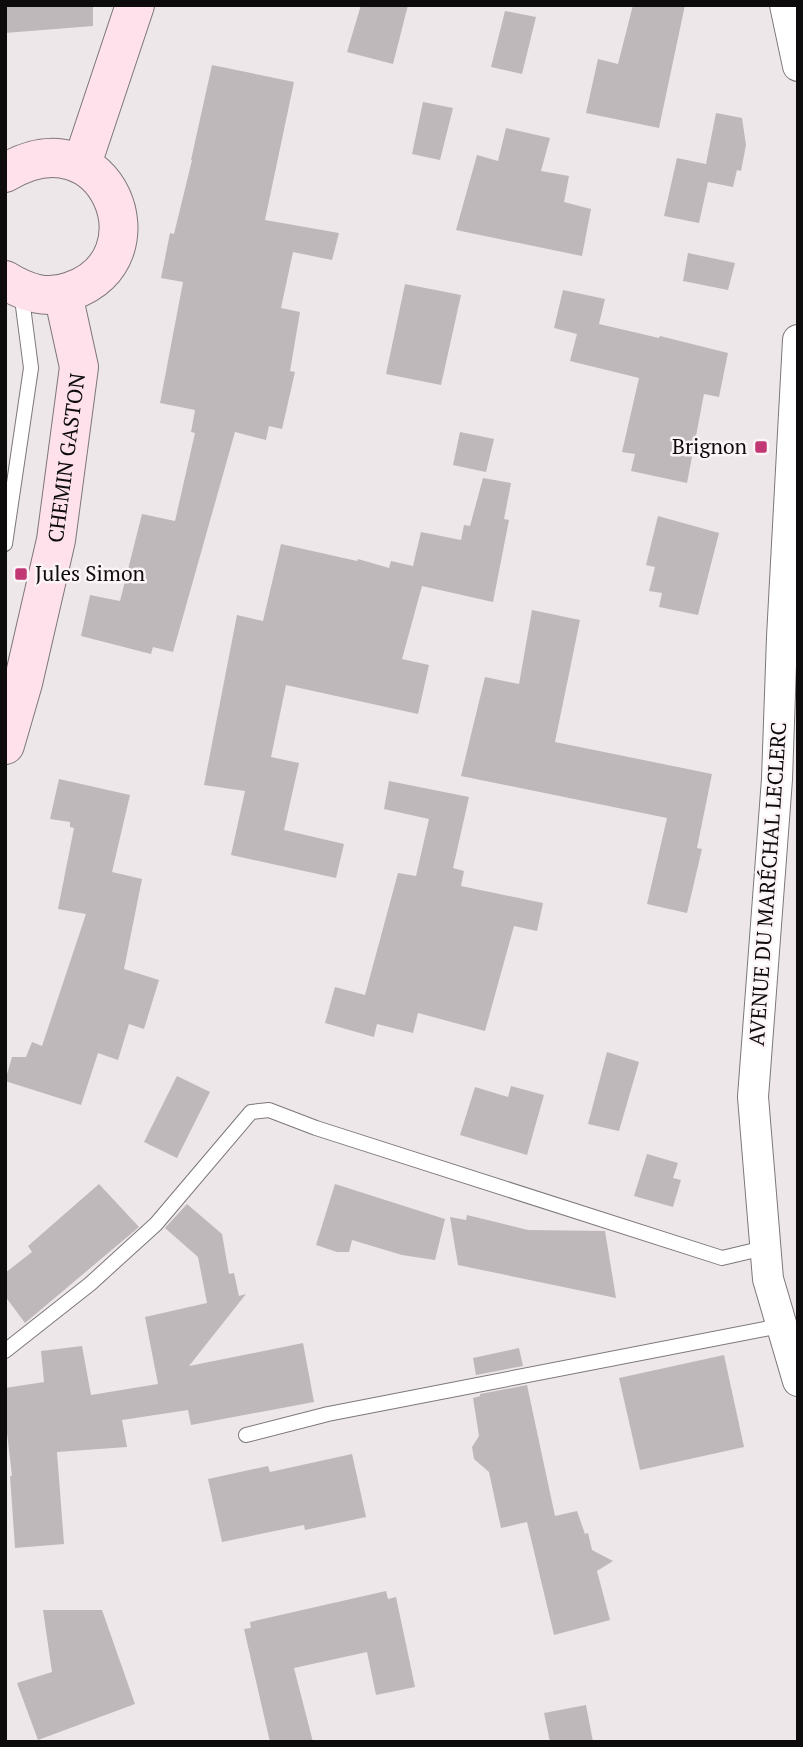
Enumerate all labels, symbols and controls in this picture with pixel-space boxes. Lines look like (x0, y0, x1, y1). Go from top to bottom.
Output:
street label: CHEMIN GASTON (41, 371, 91, 544)
place label: Brignon (672, 432, 748, 460)
marker: Brignon (753, 439, 769, 455)
place label: Jules Simon (35, 559, 146, 587)
marker: Jules Simon (13, 566, 29, 582)
street label: AVENUE DU MARÉCHAL LECLERC (742, 721, 792, 1047)

